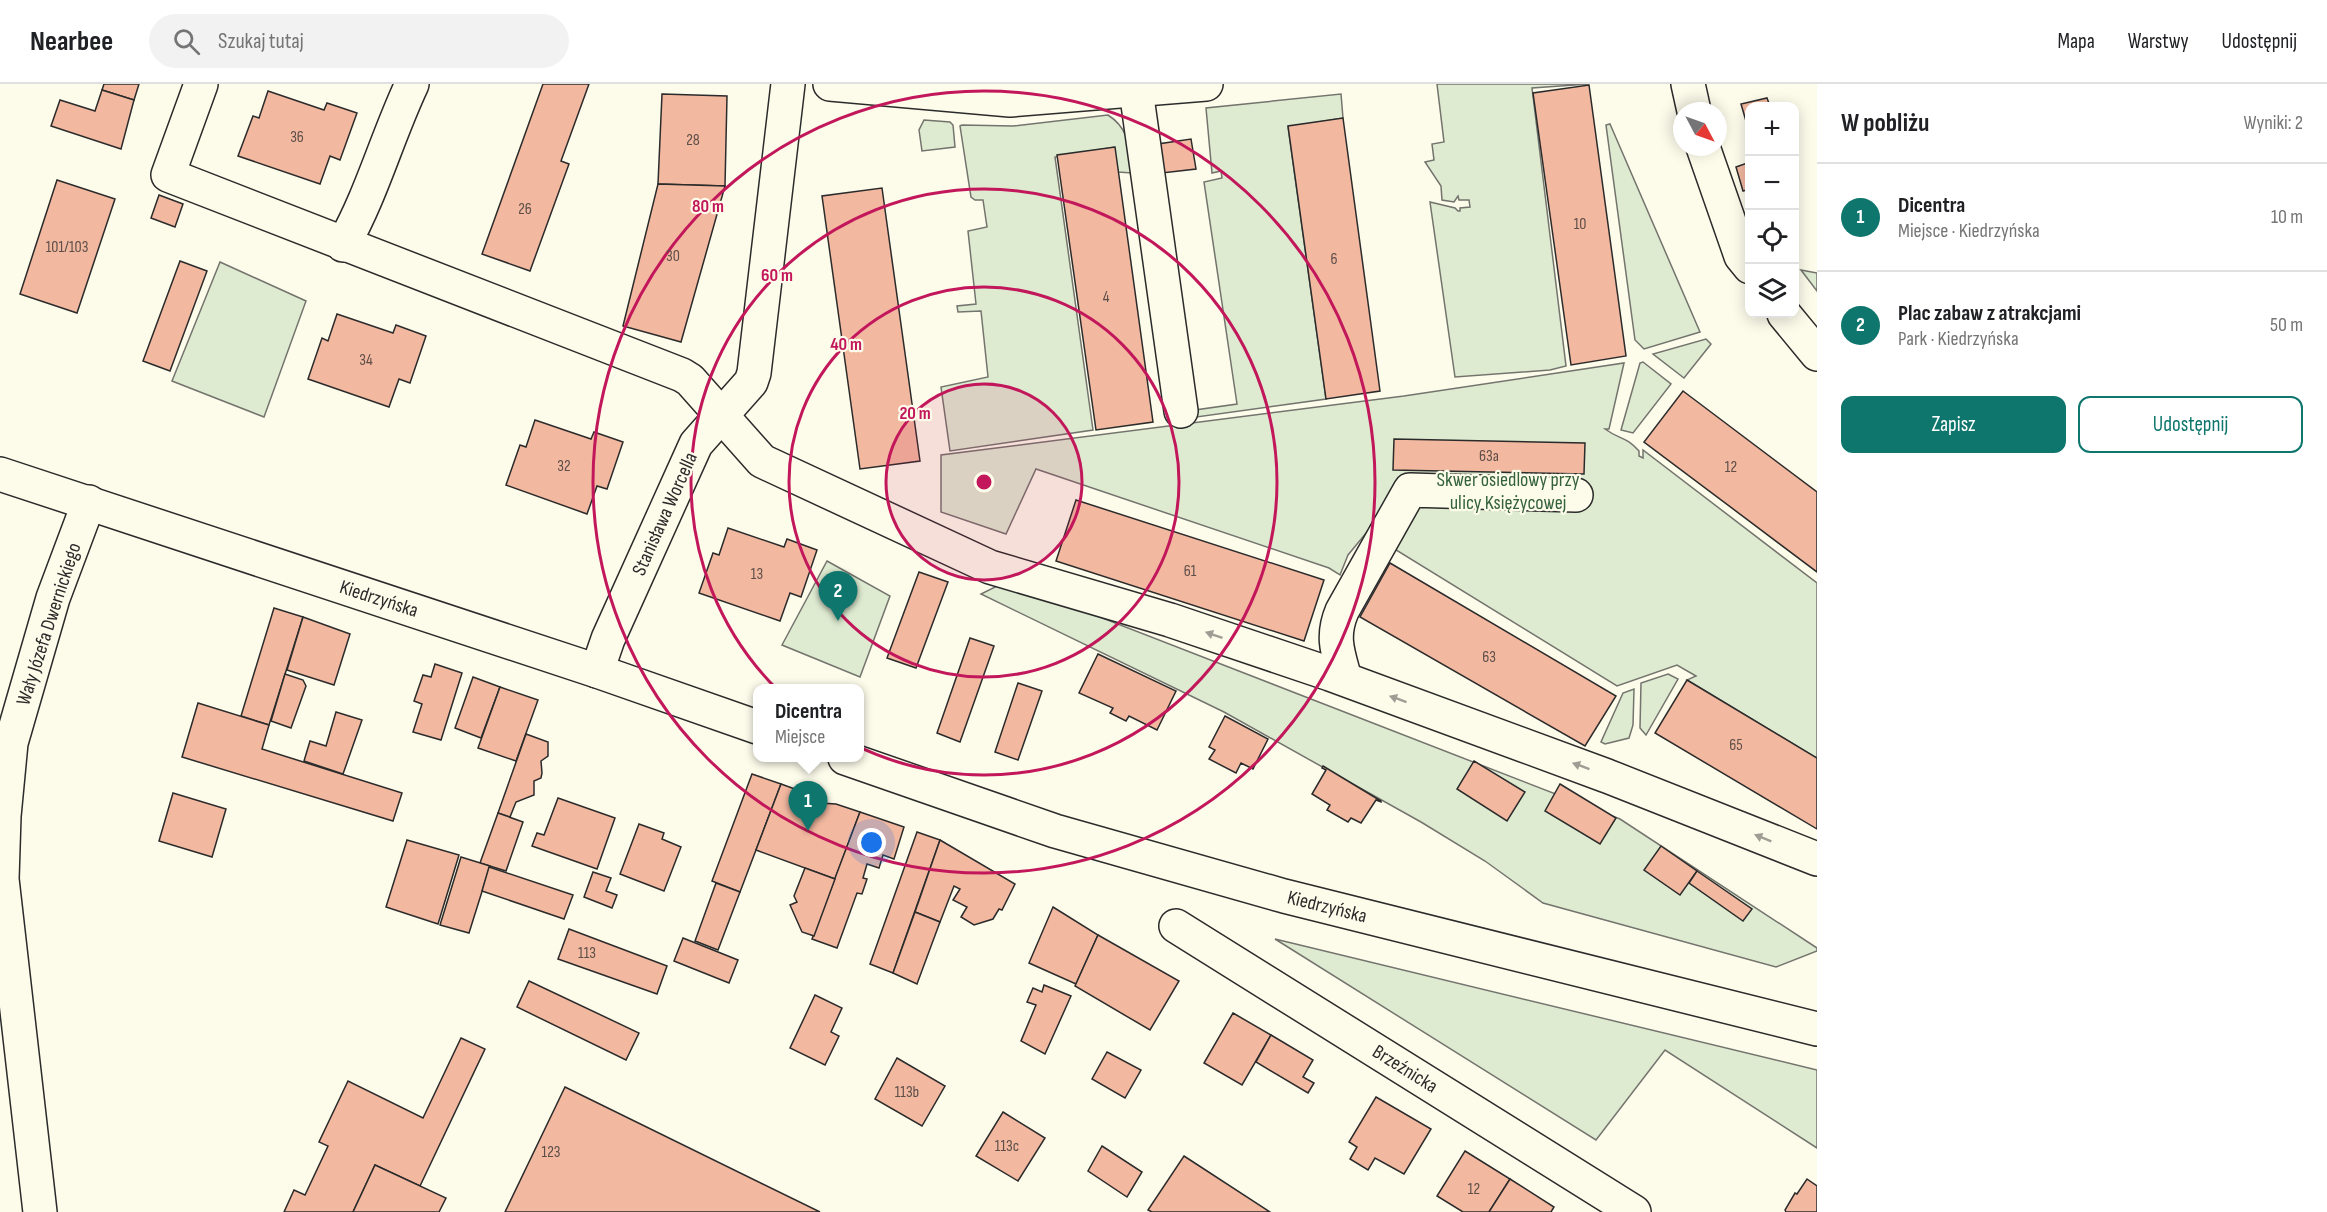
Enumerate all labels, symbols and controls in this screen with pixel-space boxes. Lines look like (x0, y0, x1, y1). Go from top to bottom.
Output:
search box (149, 14, 569, 68)
text: Nearbee (30, 25, 113, 58)
icon: search (170, 25, 203, 58)
text: Szukaj tutaj (218, 28, 304, 55)
text: Mapa (2057, 29, 2095, 54)
text: Warstwy (2128, 29, 2189, 54)
text: Udostępnij (2222, 29, 2297, 54)
north arrow (1673, 102, 1727, 156)
map controls (1745, 102, 1799, 318)
button: + (1745, 102, 1799, 156)
text: W pobliżu (1841, 108, 1929, 139)
text: Wyniki: 2 (2244, 111, 2303, 135)
house number: 36 (290, 128, 304, 147)
house number: 28 (686, 131, 700, 150)
button: − (1745, 156, 1799, 210)
text: Dicentra (1898, 192, 1965, 219)
text: 80 m (692, 196, 724, 217)
house number: 26 (518, 200, 532, 219)
text: 1 (1857, 205, 1864, 229)
text: 10 m (2271, 205, 2303, 229)
button: locate (1745, 210, 1799, 264)
house number: 10 (1574, 215, 1586, 234)
text: Miejsce · Kiedrzyńska (1898, 219, 2040, 243)
house number: 101/103 (46, 238, 88, 257)
house number: 30 (666, 247, 680, 266)
house number: 6 (1330, 250, 1338, 269)
button: layers (1745, 264, 1799, 318)
text: 60 m (761, 265, 793, 286)
house number: 4 (1103, 288, 1110, 307)
text: Plac zabaw z atrakcjami (1898, 300, 2081, 327)
text: 2 (1856, 313, 1865, 337)
text: 50 m (2270, 313, 2303, 337)
text: Park · Kiedrzyńska (1898, 327, 2019, 351)
text: 40 m (830, 334, 862, 355)
house number: 34 (359, 351, 373, 370)
button: Zapisz (1841, 396, 2066, 453)
button: Udostępnij (2078, 396, 2303, 453)
text: 20 m (899, 403, 931, 424)
house number: 63a (1479, 447, 1499, 466)
street label: Stanisława Worcella (627, 449, 703, 579)
house number: 32 (557, 457, 571, 476)
house number: 12 (1725, 458, 1737, 477)
park label: Skwer osiedlowy przy ulicy Księżycowej (1436, 468, 1580, 515)
centre of rings (974, 472, 994, 492)
street label: Wały Józefa Dwernickiego (11, 540, 87, 708)
house number: 61 (1184, 562, 1197, 581)
house number: 13 (751, 565, 763, 584)
pin: 2 (818, 572, 858, 621)
street label: Kiedrzyńska (337, 575, 421, 623)
one-way arrow (1205, 629, 1223, 639)
house number: 63 (1482, 648, 1496, 667)
popup (753, 684, 864, 762)
one-way arrow (1389, 694, 1407, 703)
text: Dicentra (775, 698, 842, 725)
text: Miejsce (775, 725, 825, 749)
house number: 65 (1729, 736, 1743, 755)
one-way arrow (1572, 761, 1590, 771)
pin: 1 (788, 782, 828, 831)
your location (857, 828, 886, 857)
one-way arrow (1753, 832, 1771, 842)
street label: Kiedrzyńska (1285, 886, 1369, 928)
house number: 113 (578, 944, 596, 963)
street label: Brzeźnicka (1368, 1040, 1442, 1098)
house number: 113b (895, 1083, 919, 1102)
house number: 113c (995, 1137, 1019, 1156)
house number: 123 (541, 1143, 561, 1162)
house number: 12 (1468, 1180, 1480, 1199)

